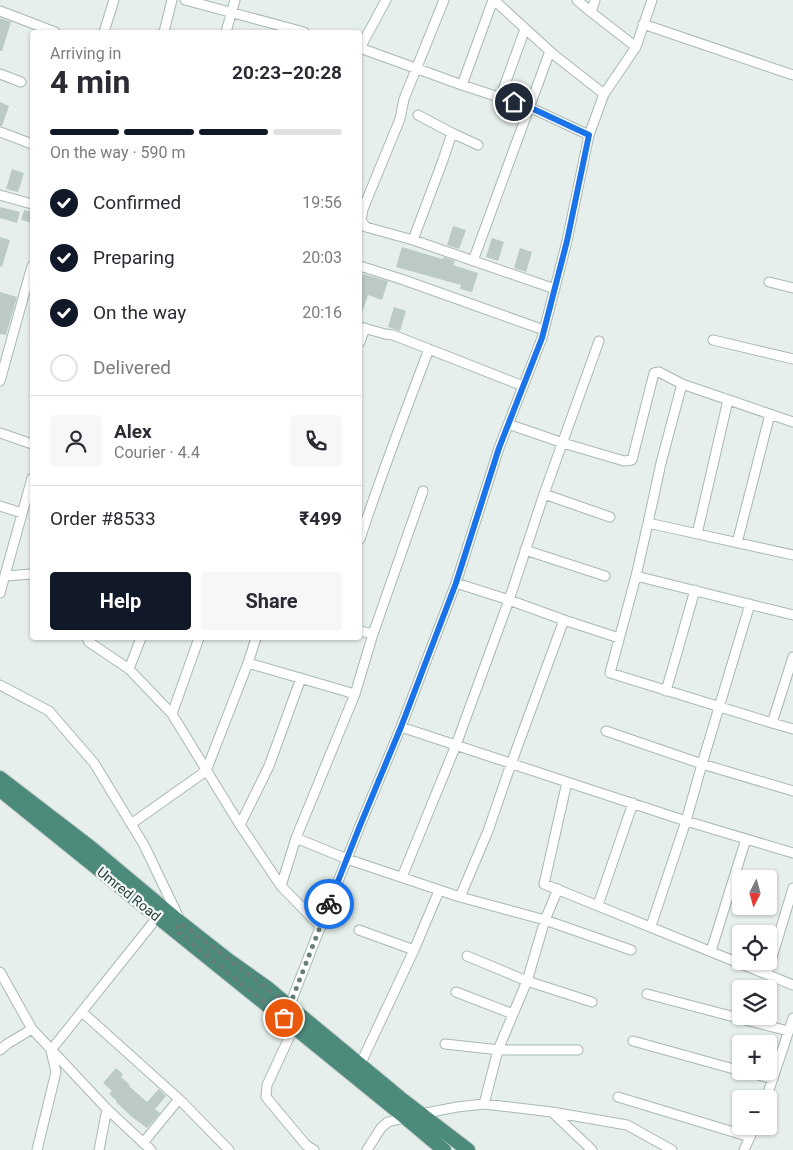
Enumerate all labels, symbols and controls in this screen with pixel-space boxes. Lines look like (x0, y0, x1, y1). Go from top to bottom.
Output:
text: Arriving in (50, 44, 121, 63)
text: 20:23–20:28 (232, 61, 342, 84)
text: 4 min (50, 63, 130, 101)
pin (493, 81, 535, 123)
icon: home (500, 88, 528, 116)
text: On the way · 590 m (50, 143, 186, 162)
icon: check (50, 189, 78, 217)
text: Confirmed (93, 191, 181, 214)
text: 19:56 (302, 193, 342, 212)
icon: check (50, 244, 78, 272)
text: Preparing (93, 246, 175, 269)
text: 20:03 (302, 248, 342, 267)
icon: check (50, 299, 78, 327)
text: On the way (93, 301, 186, 324)
text: 20:16 (302, 303, 342, 322)
text: Delivered (93, 356, 171, 379)
button: person (50, 415, 102, 467)
button: phone (290, 415, 342, 467)
text: Alex (114, 420, 152, 443)
text: Courier · 4.4 (114, 443, 200, 462)
text: Order #8533 (50, 507, 156, 530)
text: ₹499 (299, 507, 342, 530)
button: Help (50, 572, 191, 630)
button: Share (201, 572, 342, 630)
street label: Umred Road (94, 864, 164, 924)
north arrow (732, 870, 778, 915)
map controls (732, 870, 777, 1135)
courier (304, 879, 354, 929)
icon: bike (315, 890, 343, 918)
button: locate (732, 925, 777, 970)
button: layers (732, 980, 777, 1025)
pin (263, 997, 305, 1039)
icon: bag (270, 1004, 298, 1032)
button: + (732, 1035, 777, 1080)
button: − (732, 1090, 777, 1135)

